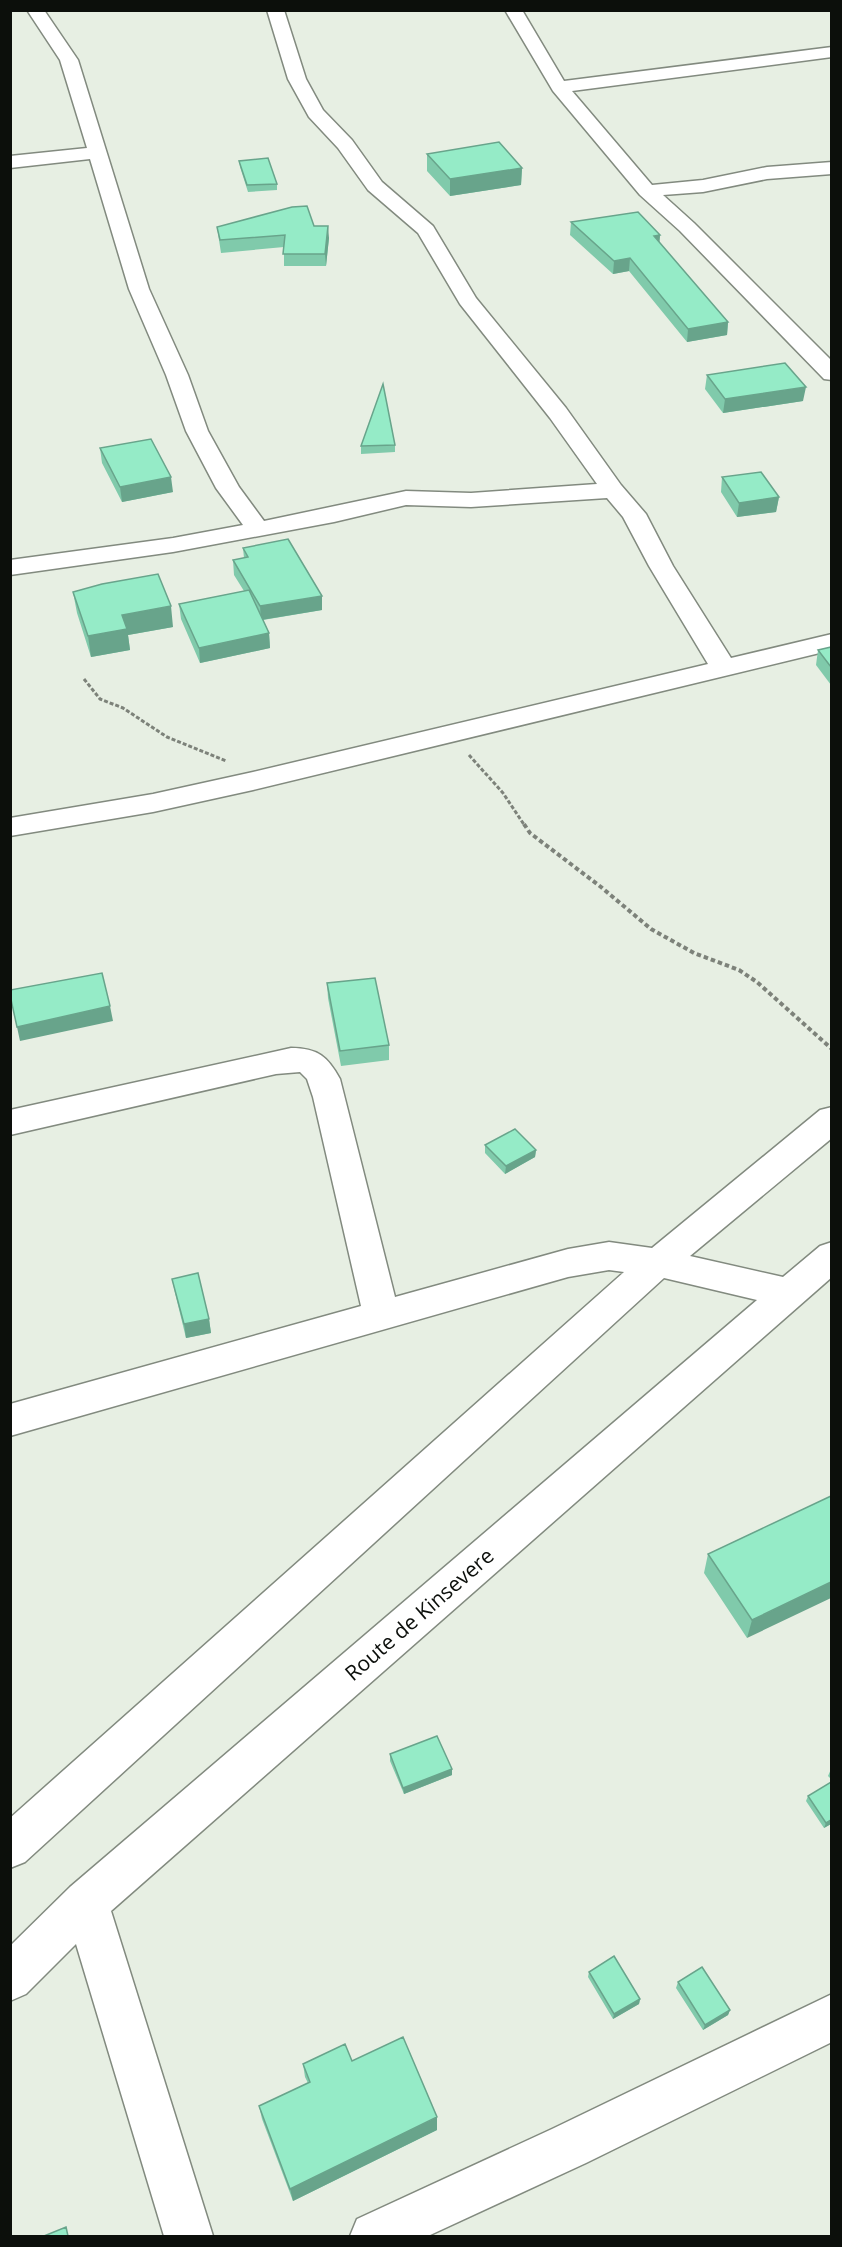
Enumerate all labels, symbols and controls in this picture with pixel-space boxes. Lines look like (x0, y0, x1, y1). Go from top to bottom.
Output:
street label: Route de Kinsevere (339, 1542, 499, 1686)

